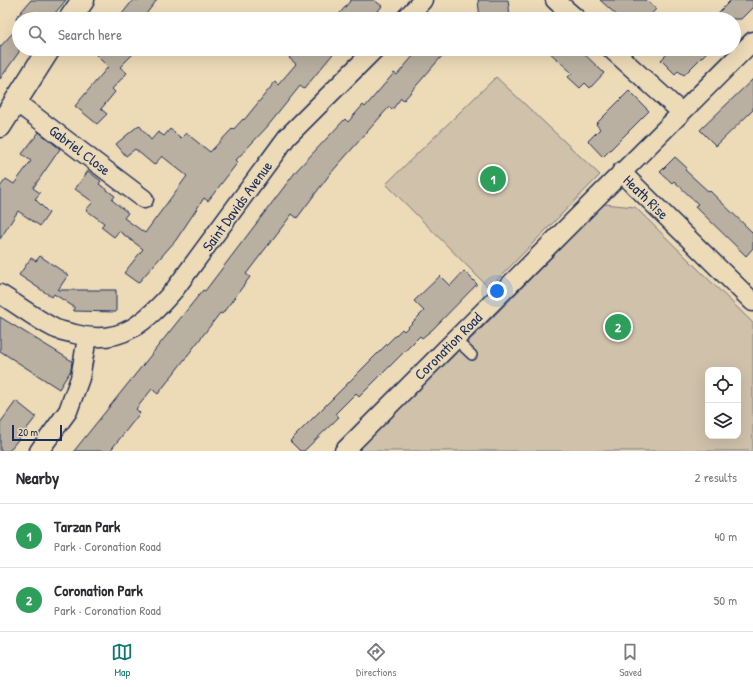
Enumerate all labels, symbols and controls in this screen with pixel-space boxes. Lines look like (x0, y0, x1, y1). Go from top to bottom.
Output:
search box (12, 12, 741, 56)
icon: search (26, 23, 48, 45)
text: Search here (58, 24, 122, 45)
street label: Gabriel Close (45, 120, 115, 180)
street label: Saint Davids Avenue (197, 157, 277, 255)
pin: 1 (480, 164, 506, 194)
street label: Heath Rise (619, 170, 673, 224)
your location (487, 281, 507, 301)
street label: Coronation Road (409, 307, 487, 385)
pin: 2 (605, 312, 631, 342)
map controls (705, 367, 741, 439)
button: locate (705, 367, 741, 403)
button: layers (705, 403, 741, 439)
scale bar (12, 423, 62, 442)
text: 20 m (18, 425, 38, 439)
text: Nearby (16, 466, 59, 489)
text: 2 results (695, 468, 737, 486)
text: Tarzan Park (54, 516, 120, 537)
text: 1 (27, 527, 31, 545)
text: 40 m (714, 527, 737, 545)
text: Park · Coronation Road (54, 537, 161, 555)
text: Coronation Park (54, 580, 143, 601)
text: 2 (26, 591, 32, 609)
text: 50 m (714, 591, 737, 609)
text: Park · Coronation Road (54, 601, 161, 619)
tab: Map (111, 641, 133, 679)
tab: Directions (356, 641, 397, 679)
tab: Saved (619, 641, 642, 679)

